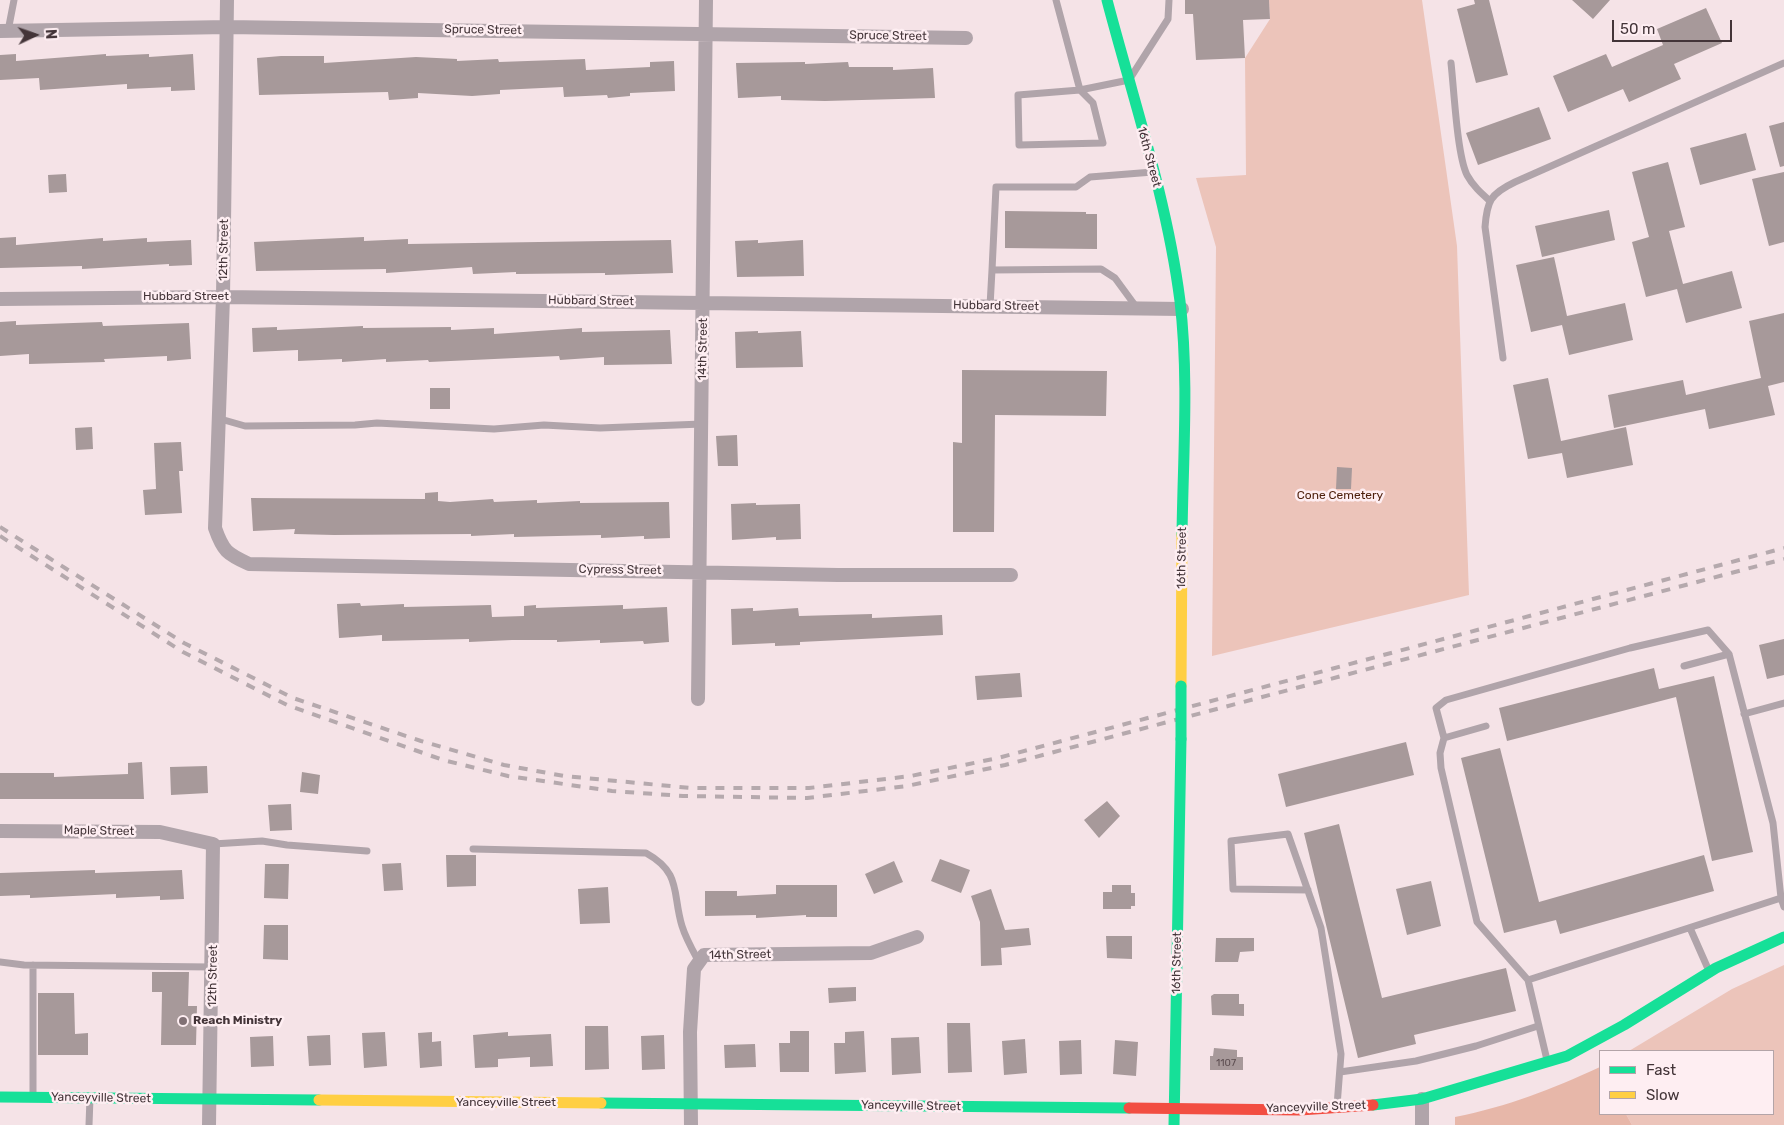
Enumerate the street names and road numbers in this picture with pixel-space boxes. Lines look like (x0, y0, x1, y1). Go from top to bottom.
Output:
street label: Spruce Street (444, 22, 522, 38)
street label: Spruce Street (849, 28, 927, 44)
street label: 16th Street (1134, 125, 1164, 189)
street label: 12th Street (216, 219, 232, 281)
street label: Hubbard Street (143, 290, 229, 304)
street label: Hubbard Street (548, 293, 634, 309)
street label: Hubbard Street (953, 298, 1039, 314)
street label: 14th Street (695, 318, 711, 380)
street label: 16th Street (1174, 527, 1190, 589)
street label: Cypress Street (578, 562, 662, 578)
street label: Maple Street (64, 823, 134, 839)
street label: 16th Street (1169, 932, 1185, 994)
street label: 12th Street (205, 945, 221, 1007)
street label: 14th Street (709, 947, 771, 963)
street label: Yanceyville Street (51, 1090, 151, 1106)
street label: Yanceyville Street (456, 1096, 556, 1110)
street label: Yanceyville Street (861, 1098, 961, 1114)
street label: Yanceyville Street (1266, 1098, 1366, 1116)

